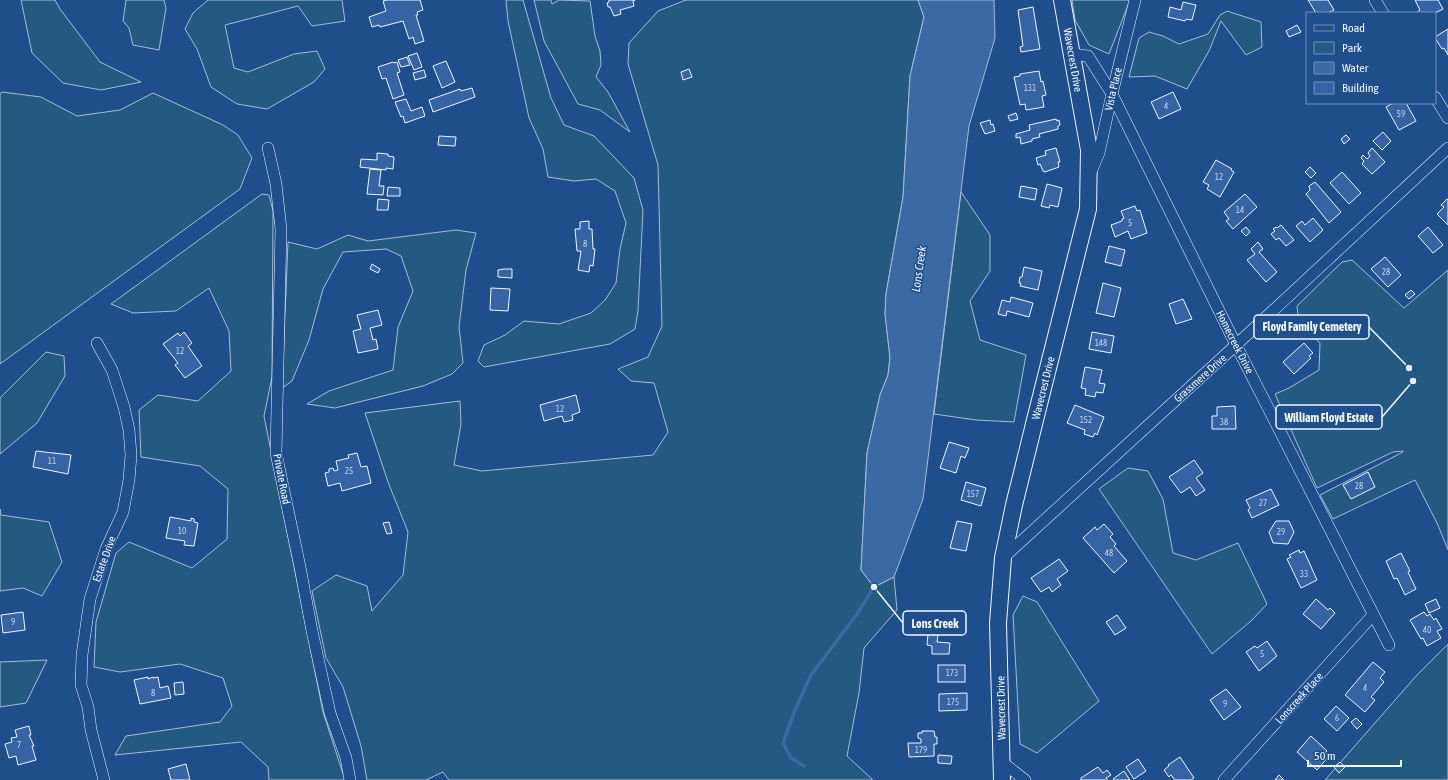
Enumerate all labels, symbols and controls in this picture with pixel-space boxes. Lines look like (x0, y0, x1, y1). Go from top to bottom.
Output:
legend (1306, 12, 1436, 104)
text: Road (1342, 21, 1365, 35)
street label: Wavecrest Drive (1062, 27, 1084, 93)
text: Park (1342, 41, 1363, 55)
text: Water (1342, 61, 1369, 75)
street label: Vista Place (1102, 66, 1124, 112)
text: Building (1342, 81, 1380, 95)
house number: 131 (1024, 83, 1036, 93)
house number: 4 (1164, 101, 1168, 111)
house number: 59 (1397, 109, 1405, 119)
house number: 12 (1215, 172, 1223, 182)
house number: 14 (1236, 205, 1244, 215)
house number: 5 (1128, 218, 1132, 228)
house number: 8 (583, 239, 587, 249)
water label: Lons Creek (909, 244, 929, 293)
house number: 28 (1382, 267, 1390, 277)
street label: Homecreek Drive (1214, 308, 1256, 376)
callout: Floyd Family Cemetery (1254, 315, 1369, 339)
text: Floyd Family Cemetery (1262, 320, 1362, 334)
house number: 148 (1095, 338, 1107, 348)
house number: 12 (176, 346, 184, 356)
street label: Grassmere Drive (1172, 352, 1228, 404)
street label: Wavecrest Drive (1029, 355, 1057, 421)
house number: 12 (556, 404, 564, 414)
callout: William Floyd Estate (1276, 405, 1382, 429)
text: William Floyd Estate (1283, 411, 1374, 425)
house number: 152 (1080, 415, 1092, 425)
house number: 38 (1220, 417, 1228, 427)
street label: Private Road (271, 453, 293, 505)
house number: 11 (48, 456, 56, 466)
house number: 25 (345, 466, 353, 476)
house number: 28 (1355, 481, 1363, 491)
house number: 157 (967, 489, 979, 499)
house number: 27 (1259, 498, 1267, 508)
house number: 10 (178, 526, 186, 536)
house number: 29 (1277, 527, 1285, 537)
street label: Estate Drive (90, 535, 118, 583)
house number: 48 (1105, 548, 1113, 558)
house number: 33 (1300, 569, 1308, 579)
callout: Lons Creek (903, 611, 966, 635)
house number: 9 (11, 617, 15, 627)
text: Lons Creek (911, 617, 959, 631)
house number: 40 (1423, 625, 1431, 635)
house number: 5 (1260, 649, 1264, 659)
house number: 173 (946, 668, 958, 678)
street label: Lonscreek Place (1273, 670, 1325, 726)
street label: Wavecrest Drive (994, 676, 1008, 740)
house number: 4 (1363, 683, 1367, 693)
house number: 8 (151, 688, 155, 698)
house number: 175 (947, 697, 959, 707)
house number: 9 (1223, 699, 1227, 709)
house number: 6 (1335, 713, 1339, 723)
house number: 7 (17, 740, 21, 750)
scale bar (1308, 742, 1401, 768)
house number: 179 (915, 745, 927, 755)
text: 50 m (1314, 749, 1336, 763)

